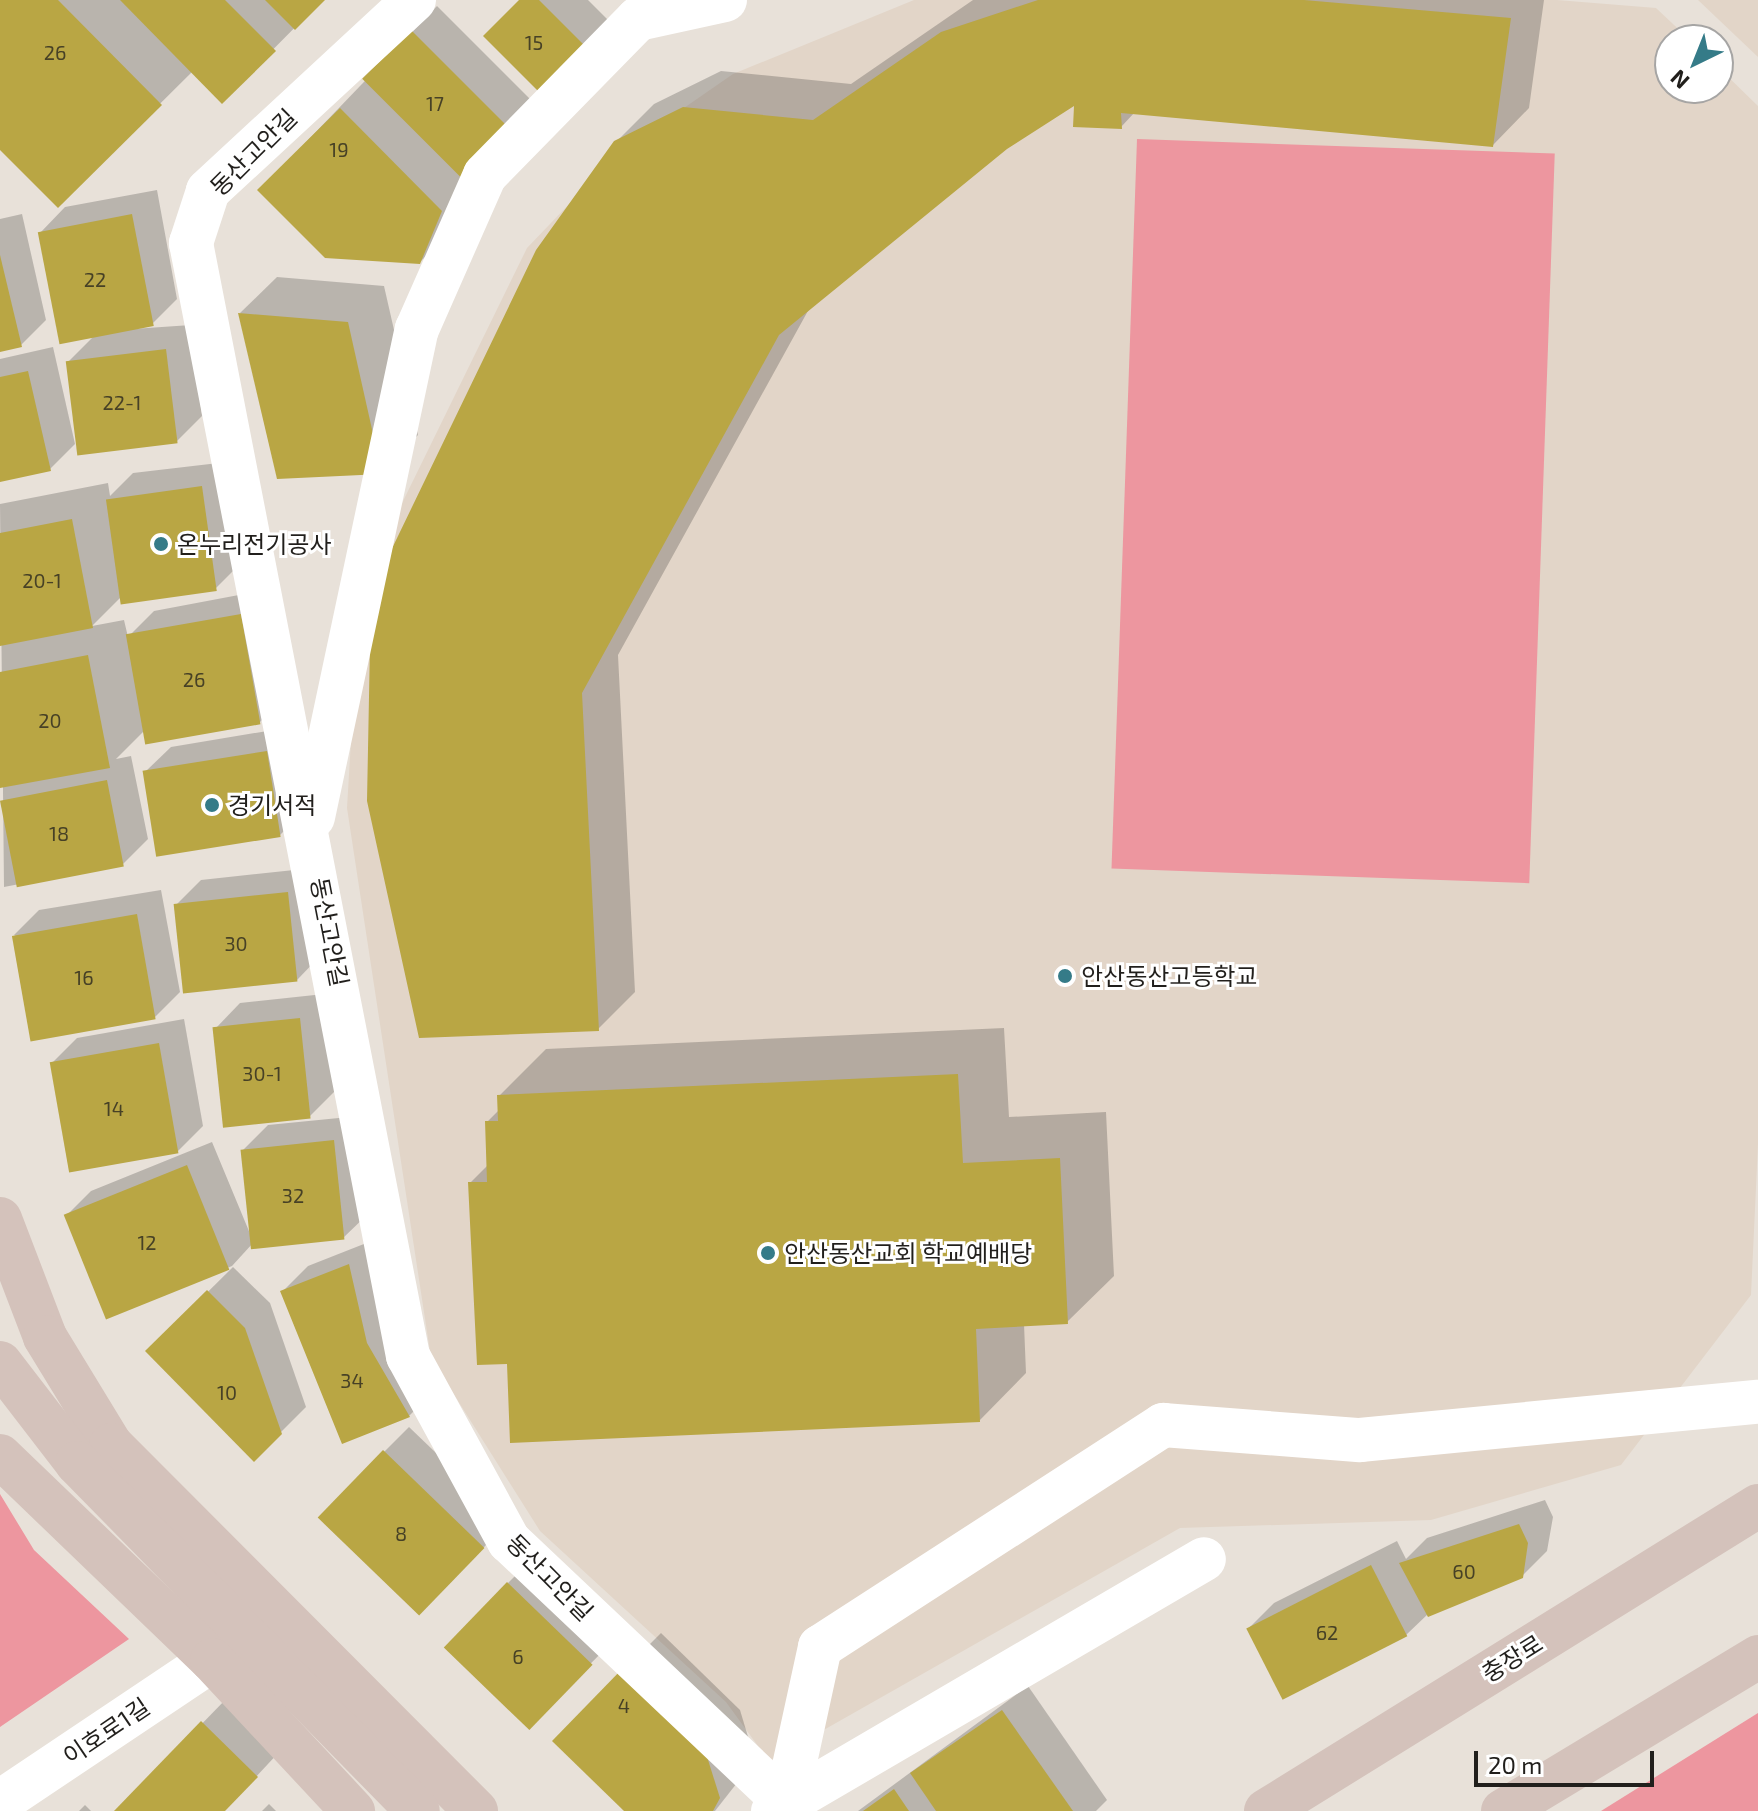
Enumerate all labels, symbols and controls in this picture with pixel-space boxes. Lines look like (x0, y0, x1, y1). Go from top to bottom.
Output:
north arrow (1654, 24, 1734, 104)
house number: 15 (525, 30, 543, 54)
house number: 26 (44, 40, 66, 64)
text: N (1664, 65, 1694, 95)
house number: 17 (426, 91, 444, 115)
street label: 동산고안길 (204, 103, 302, 201)
house number: 19 (329, 137, 349, 161)
house number: 22 (84, 267, 106, 291)
house number: 22-1 (103, 390, 141, 414)
place label: 온누리전기공사 (177, 530, 332, 558)
marker: 온누리전기공사 (152, 535, 170, 553)
house number: 20-1 (22, 568, 62, 592)
house number: 26 (183, 667, 205, 691)
house number: 20 (38, 708, 62, 732)
place label: 경기서적 (228, 791, 316, 819)
marker: 경기서적 (203, 796, 221, 814)
house number: 18 (49, 821, 69, 845)
street label: 동산고안길 (305, 875, 355, 989)
house number: 30 (224, 931, 248, 955)
place label: 안산동산고등학교 (1081, 962, 1258, 990)
house number: 16 (74, 965, 94, 989)
marker: 안산동산고등학교 (1056, 967, 1074, 985)
house number: 30-1 (242, 1061, 282, 1085)
house number: 14 (104, 1096, 124, 1120)
house number: 32 (282, 1183, 304, 1207)
house number: 12 (137, 1230, 157, 1254)
place label: 안산동산교회 학교예배당 (784, 1239, 1032, 1267)
marker: 안산동산교회 학교예배당 (759, 1244, 777, 1262)
house number: 34 (340, 1368, 364, 1392)
house number: 10 (217, 1380, 237, 1404)
house number: 8 (395, 1521, 407, 1545)
street label: 동산고안길 (501, 1528, 599, 1626)
house number: 60 (1452, 1559, 1476, 1583)
house number: 62 (1316, 1620, 1338, 1644)
street label: 충장로 (1476, 1628, 1548, 1688)
house number: 6 (512, 1644, 524, 1668)
street label: 이호로1길 (57, 1692, 155, 1770)
house number: 4 (618, 1693, 630, 1717)
scale bar (1478, 1735, 1658, 1785)
text: 20 m (1488, 1750, 1542, 1779)

